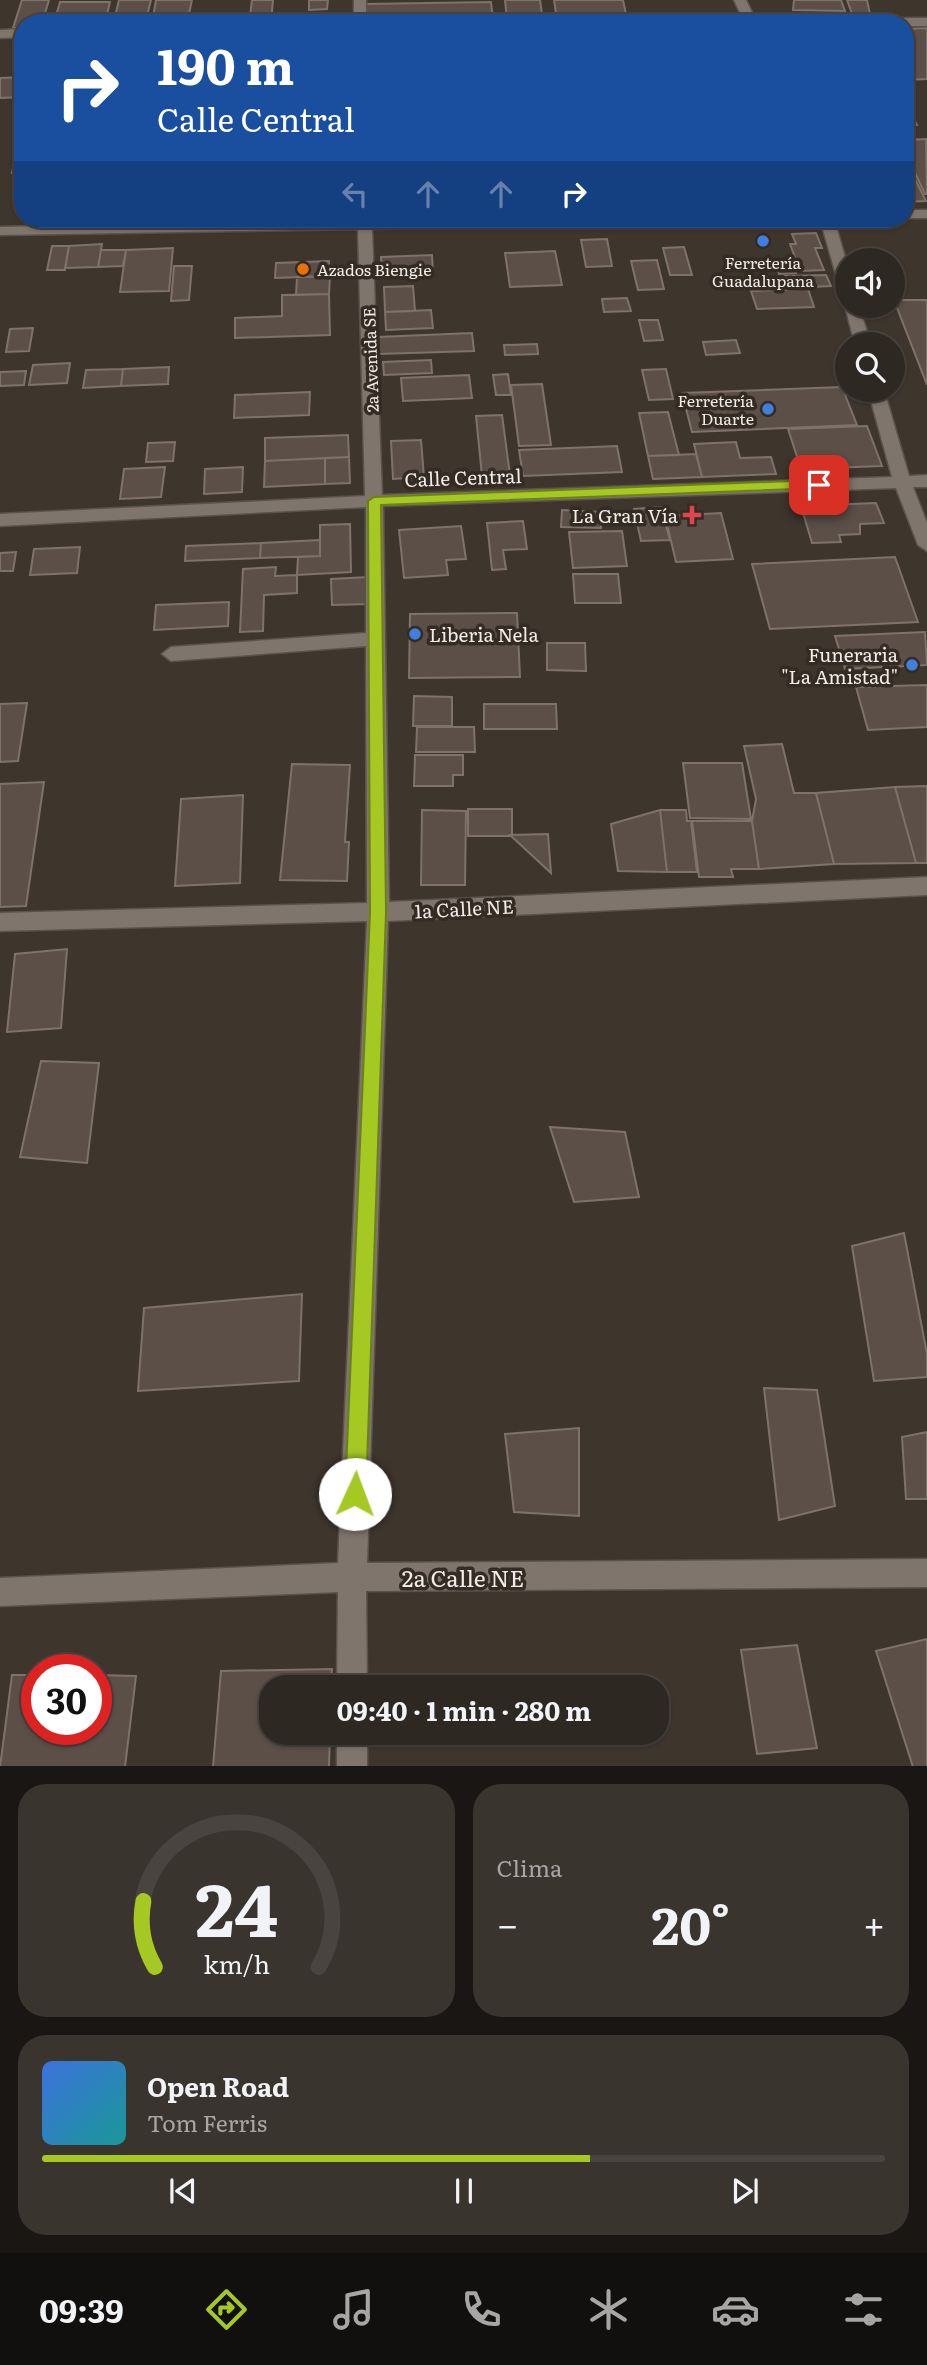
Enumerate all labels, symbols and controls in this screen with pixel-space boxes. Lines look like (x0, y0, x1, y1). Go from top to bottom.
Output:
text: 190 m (157, 27, 294, 100)
icon: right (42, 42, 133, 133)
text: Calle Central (157, 94, 355, 142)
icon: left (336, 175, 374, 213)
icon: ahead (409, 175, 447, 213)
icon: ahead (482, 175, 520, 213)
icon: right (555, 175, 593, 213)
marker: Ferretería Guadalupana (755, 233, 771, 249)
map controls (835, 248, 905, 402)
button: sound (835, 248, 905, 318)
place label: Ferretería Guadalupana (712, 250, 814, 292)
place label: Azados Biengie (317, 257, 431, 281)
marker: Azados Biengie (295, 261, 311, 277)
street label: 2a Avenida SE (356, 307, 384, 413)
button: search (835, 332, 905, 402)
place label: Ferretería Duarte (678, 388, 754, 430)
marker: Ferretería Duarte (760, 401, 776, 417)
pin (789, 455, 849, 515)
street label: Calle Central (404, 461, 522, 493)
icon: arrive (800, 466, 838, 504)
place label: La Gran Vía (572, 501, 679, 529)
marker: La Gran Vía (684, 507, 700, 523)
place label: Liberia Nela (429, 620, 539, 648)
marker: Liberia Nela (407, 626, 423, 642)
place label: Funeraria "La Amistad" (781, 640, 899, 690)
marker: Funeraria "La Amistad" (904, 657, 920, 673)
street label: 1a Calle NE (414, 891, 514, 925)
position arrow (318, 1457, 392, 1531)
street label: 2a Calle NE (402, 1560, 524, 1594)
speed limit sign: 30 (21, 1654, 112, 1745)
text: 09:40 · 1 min · 280 m (337, 1690, 591, 1729)
text: Clima (497, 1850, 562, 1884)
text: 24 (195, 1851, 278, 1959)
text: 20° (651, 1884, 730, 1961)
text: − (497, 1894, 519, 1951)
text: + (863, 1894, 885, 1951)
text: km/h (203, 1944, 270, 1981)
text: Open Road (147, 2066, 289, 2105)
text: Tom Ferris (147, 2105, 267, 2139)
icon: previous (164, 2172, 202, 2210)
icon: pause (445, 2172, 483, 2210)
icon: next (726, 2172, 764, 2210)
text: 09:39 (39, 2285, 124, 2333)
icon: directions (202, 2285, 251, 2334)
icon: music (329, 2285, 378, 2334)
icon: phone (457, 2285, 506, 2334)
icon: climate (584, 2285, 633, 2334)
icon: car (711, 2285, 760, 2334)
icon: filters (839, 2285, 888, 2334)

